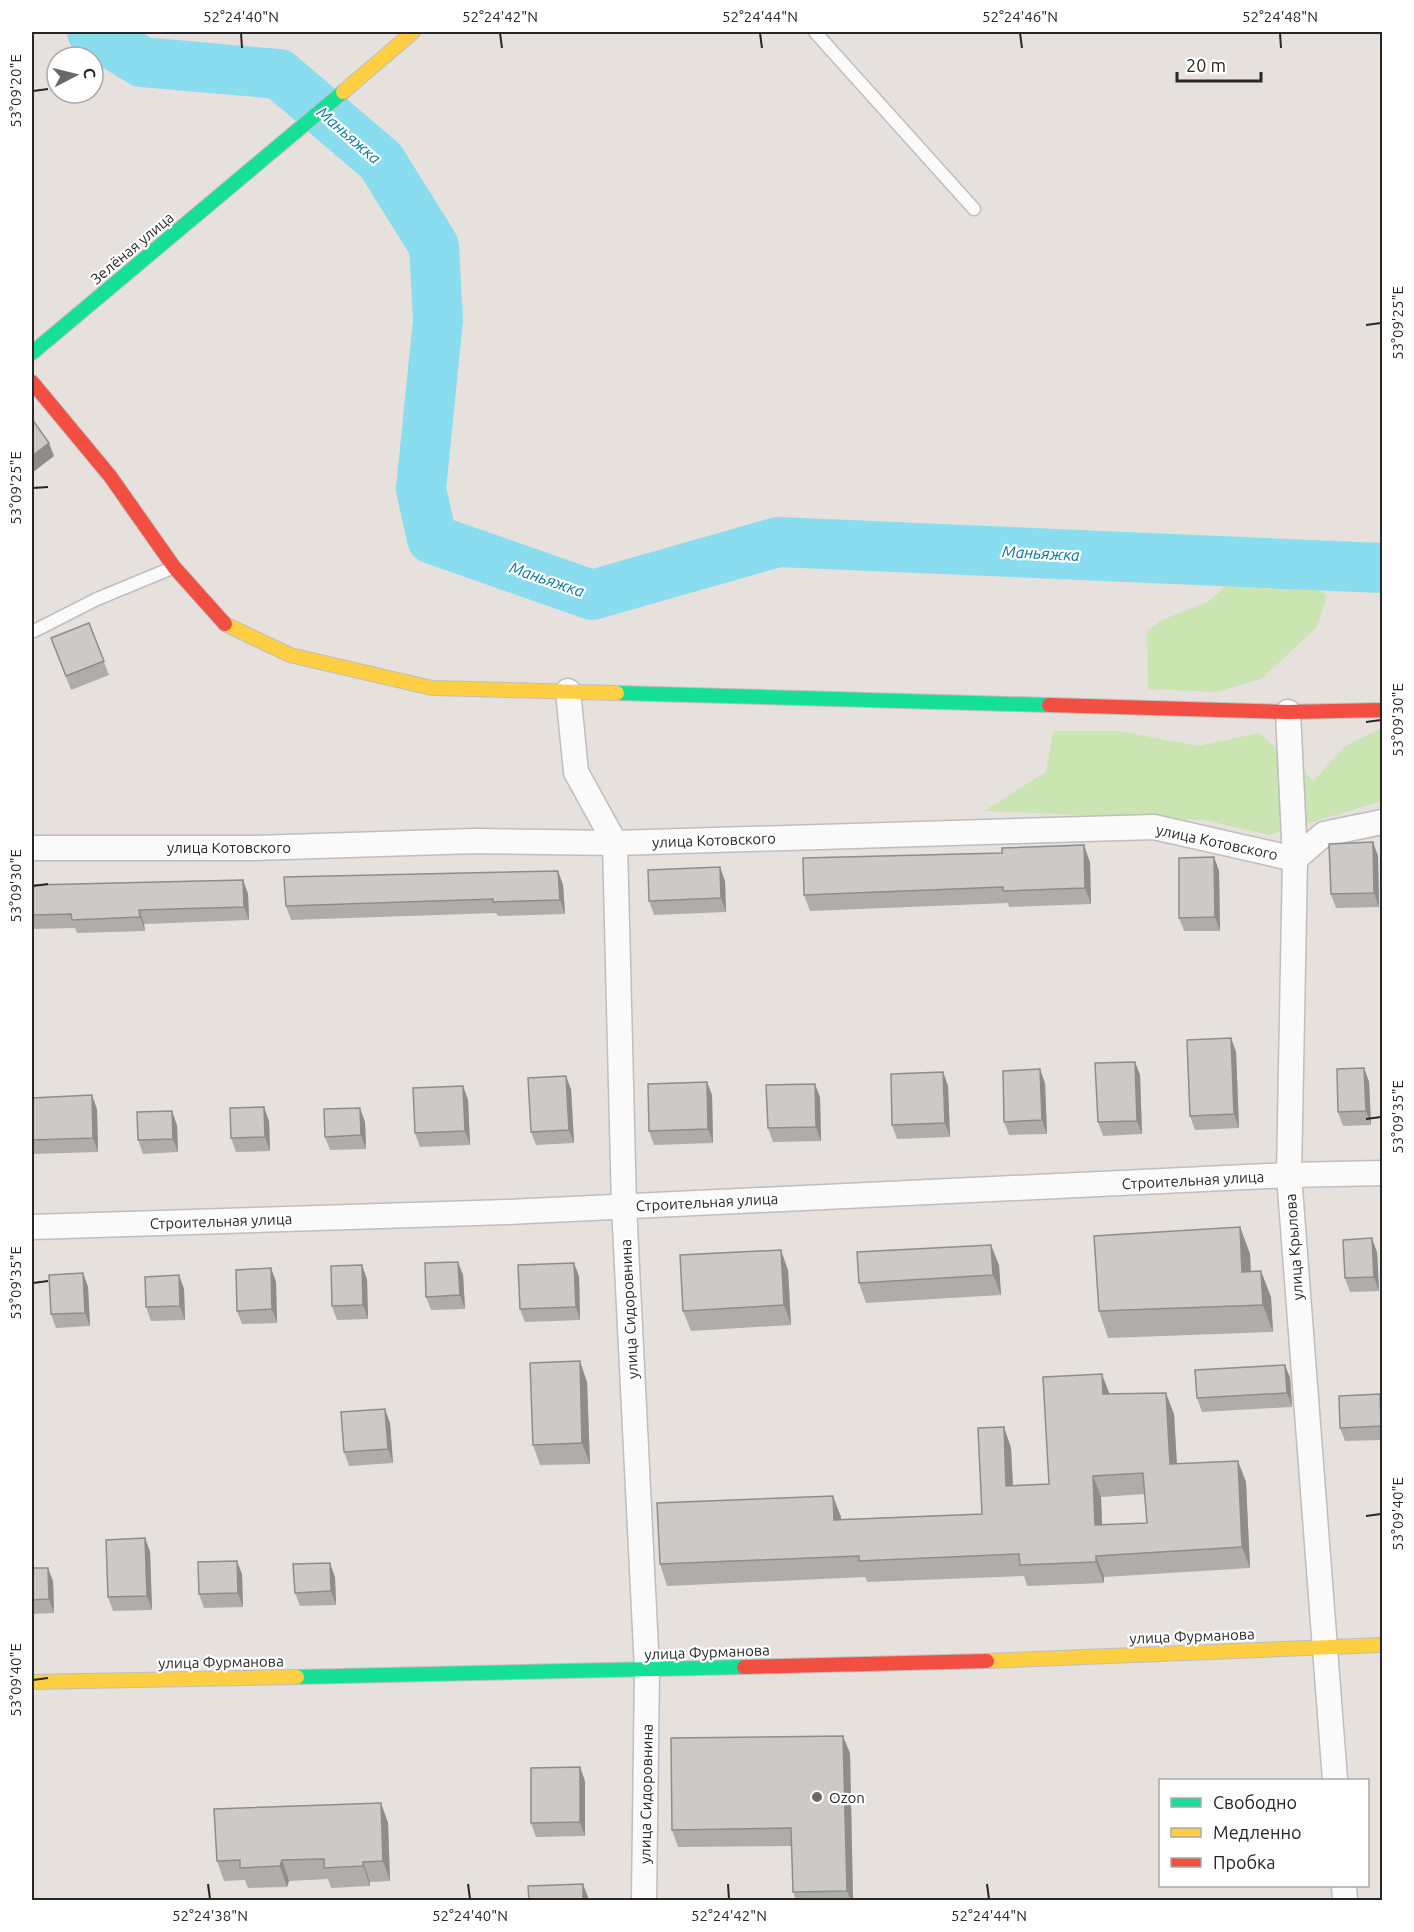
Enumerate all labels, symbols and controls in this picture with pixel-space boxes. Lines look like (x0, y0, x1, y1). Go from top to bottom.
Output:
text: 52°24'40"N (203, 8, 279, 25)
text: 52°24'42"N (462, 8, 538, 25)
text: 52°24'44"N (722, 8, 798, 25)
text: 52°24'46"N (982, 8, 1058, 25)
text: 52°24'48"N (1242, 8, 1318, 25)
north arrow (45, 45, 105, 105)
scale bar (1177, 45, 1261, 83)
text: 53°09'20"E (7, 54, 24, 128)
text: 20 m (1186, 55, 1226, 75)
text: С (80, 67, 99, 79)
water label: Маньяжка (314, 103, 385, 168)
street label: Зелёная улица (87, 208, 177, 288)
text: 53°09'25"E (1389, 286, 1406, 360)
text: 53°09'25"E (7, 451, 24, 525)
water label: Маньяжка (1002, 542, 1081, 564)
water label: Маньяжка (507, 558, 587, 600)
text: 53°09'30"E (1389, 683, 1406, 757)
street label: улица Котовского (1155, 821, 1279, 863)
street label: улица Котовского (652, 829, 776, 851)
street label: улица Котовского (167, 839, 291, 856)
text: 53°09'30"E (7, 849, 24, 923)
text: 53°09'35"E (1389, 1080, 1406, 1154)
street label: Строительная улица (1121, 1168, 1265, 1192)
street label: Строительная улица (635, 1190, 779, 1214)
street label: улица Крылова (1282, 1193, 1306, 1301)
street label: Строительная улица (149, 1210, 293, 1232)
street label: улица Сидоровнина (617, 1239, 641, 1379)
text: 53°09'35"E (7, 1246, 24, 1320)
text: 53°09'40"E (1389, 1477, 1406, 1551)
street label: улица Фурманова (1129, 1625, 1255, 1647)
street label: улица Фурманова (644, 1641, 770, 1663)
text: 53°09'40"E (7, 1643, 24, 1717)
street label: улица Фурманова (158, 1652, 284, 1672)
street label: улица Сидоровнина (636, 1724, 656, 1864)
legend (1159, 1779, 1369, 1887)
place label: Ozon (829, 1789, 865, 1806)
marker: Ozon (810, 1790, 824, 1804)
text: Свободно (1213, 1792, 1297, 1812)
text: Медленно (1213, 1822, 1302, 1842)
text: Пробка (1213, 1852, 1276, 1872)
text: 52°24'38"N (172, 1907, 248, 1924)
text: 52°24'40"N (432, 1907, 508, 1924)
text: 52°24'42"N (691, 1907, 767, 1924)
text: 52°24'44"N (951, 1907, 1027, 1924)

